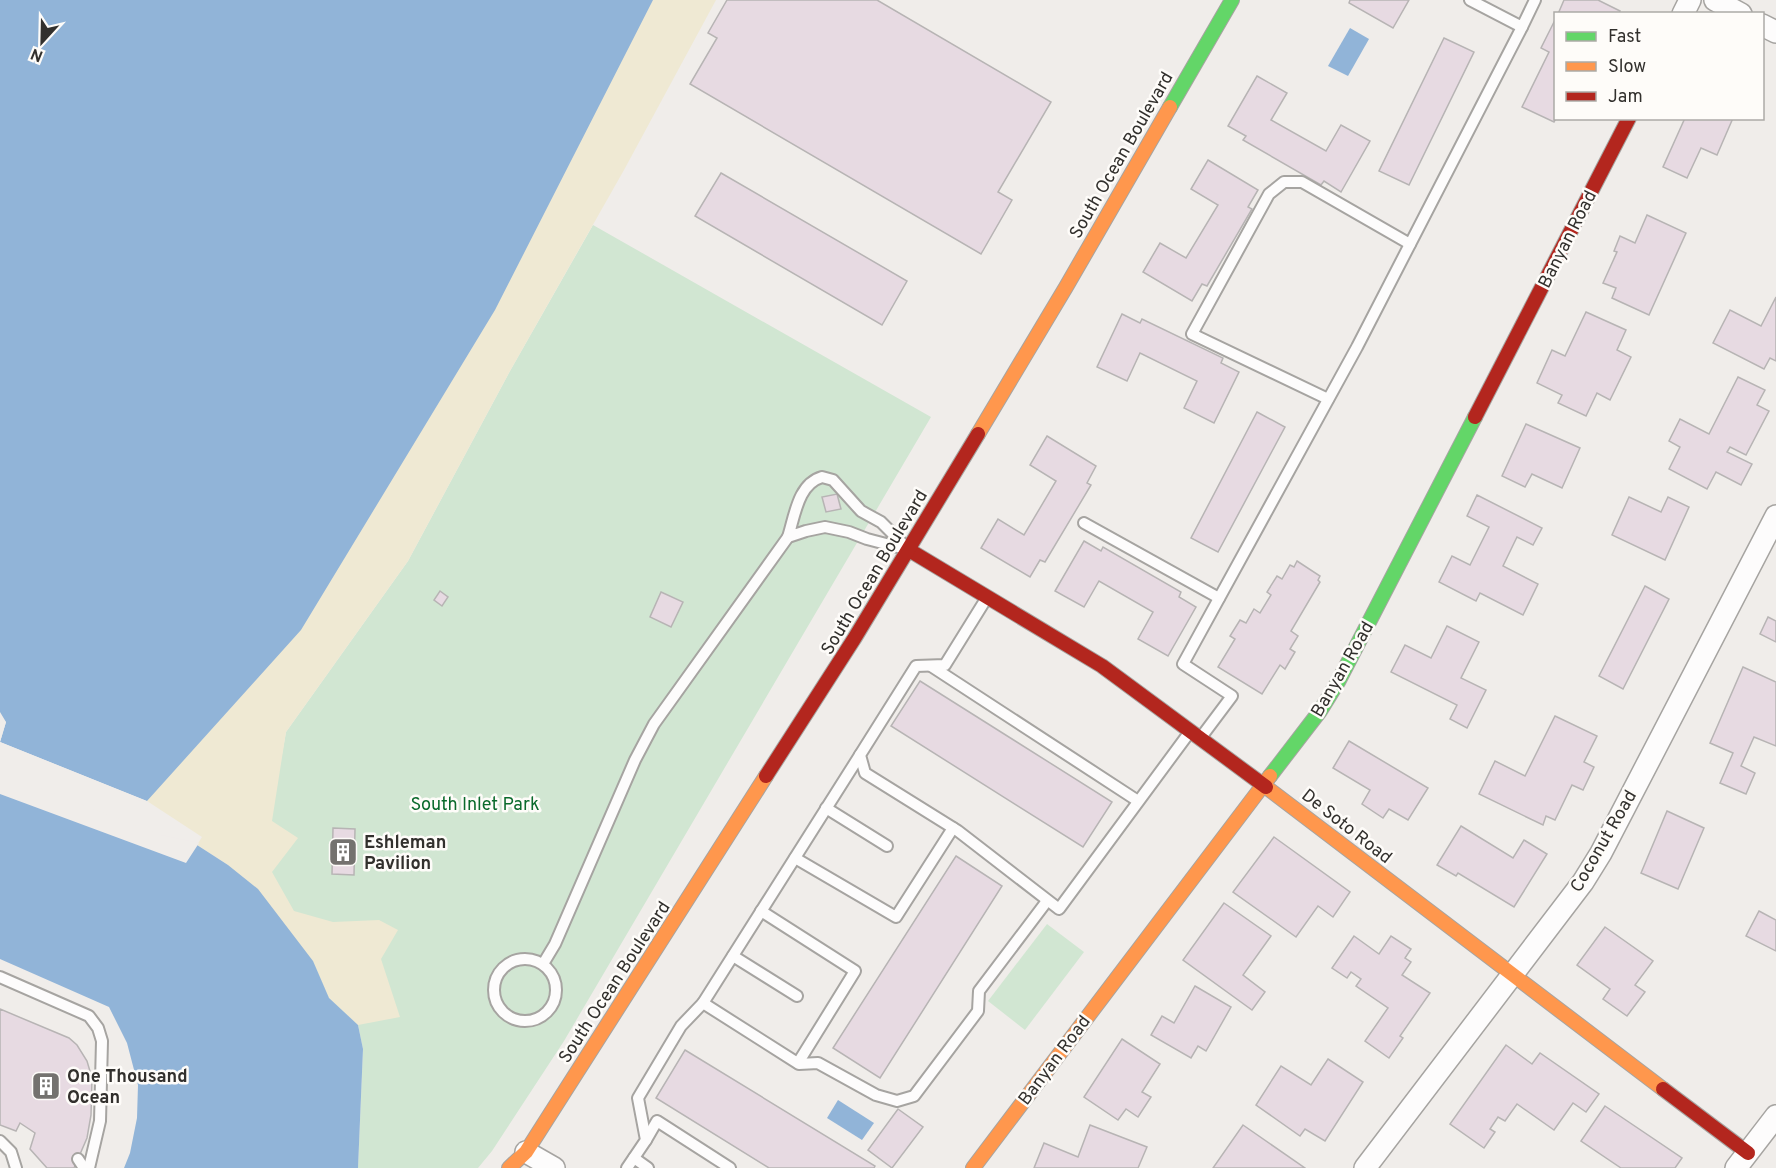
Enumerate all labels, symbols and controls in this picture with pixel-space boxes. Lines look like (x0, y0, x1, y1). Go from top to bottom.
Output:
north arrow (12, 12, 72, 72)
legend (1554, 12, 1764, 120)
text: Fast (1608, 26, 1641, 49)
text: N (28, 43, 46, 65)
text: Slow (1608, 56, 1646, 79)
street label: South Ocean Boulevard (1065, 68, 1179, 243)
text: Jam (1608, 86, 1643, 109)
street label: Banyan Road (1534, 187, 1603, 292)
street label: South Ocean Boulevard (817, 486, 934, 660)
street label: Banyan Road (1307, 618, 1380, 722)
street label: De Soto Road (1296, 785, 1396, 870)
street label: Coconut Road (1566, 787, 1643, 897)
park label: South Inlet Park (410, 794, 540, 817)
place label: Eshleman Pavilion (364, 832, 446, 876)
building icon: Eshleman Pavilion (327, 836, 359, 868)
street label: South Ocean Boulevard (554, 897, 676, 1068)
street label: Banyan Road (1014, 1011, 1096, 1110)
place label: One Thousand Ocean (67, 1066, 188, 1110)
building icon: One Thousand Ocean (30, 1070, 62, 1102)

